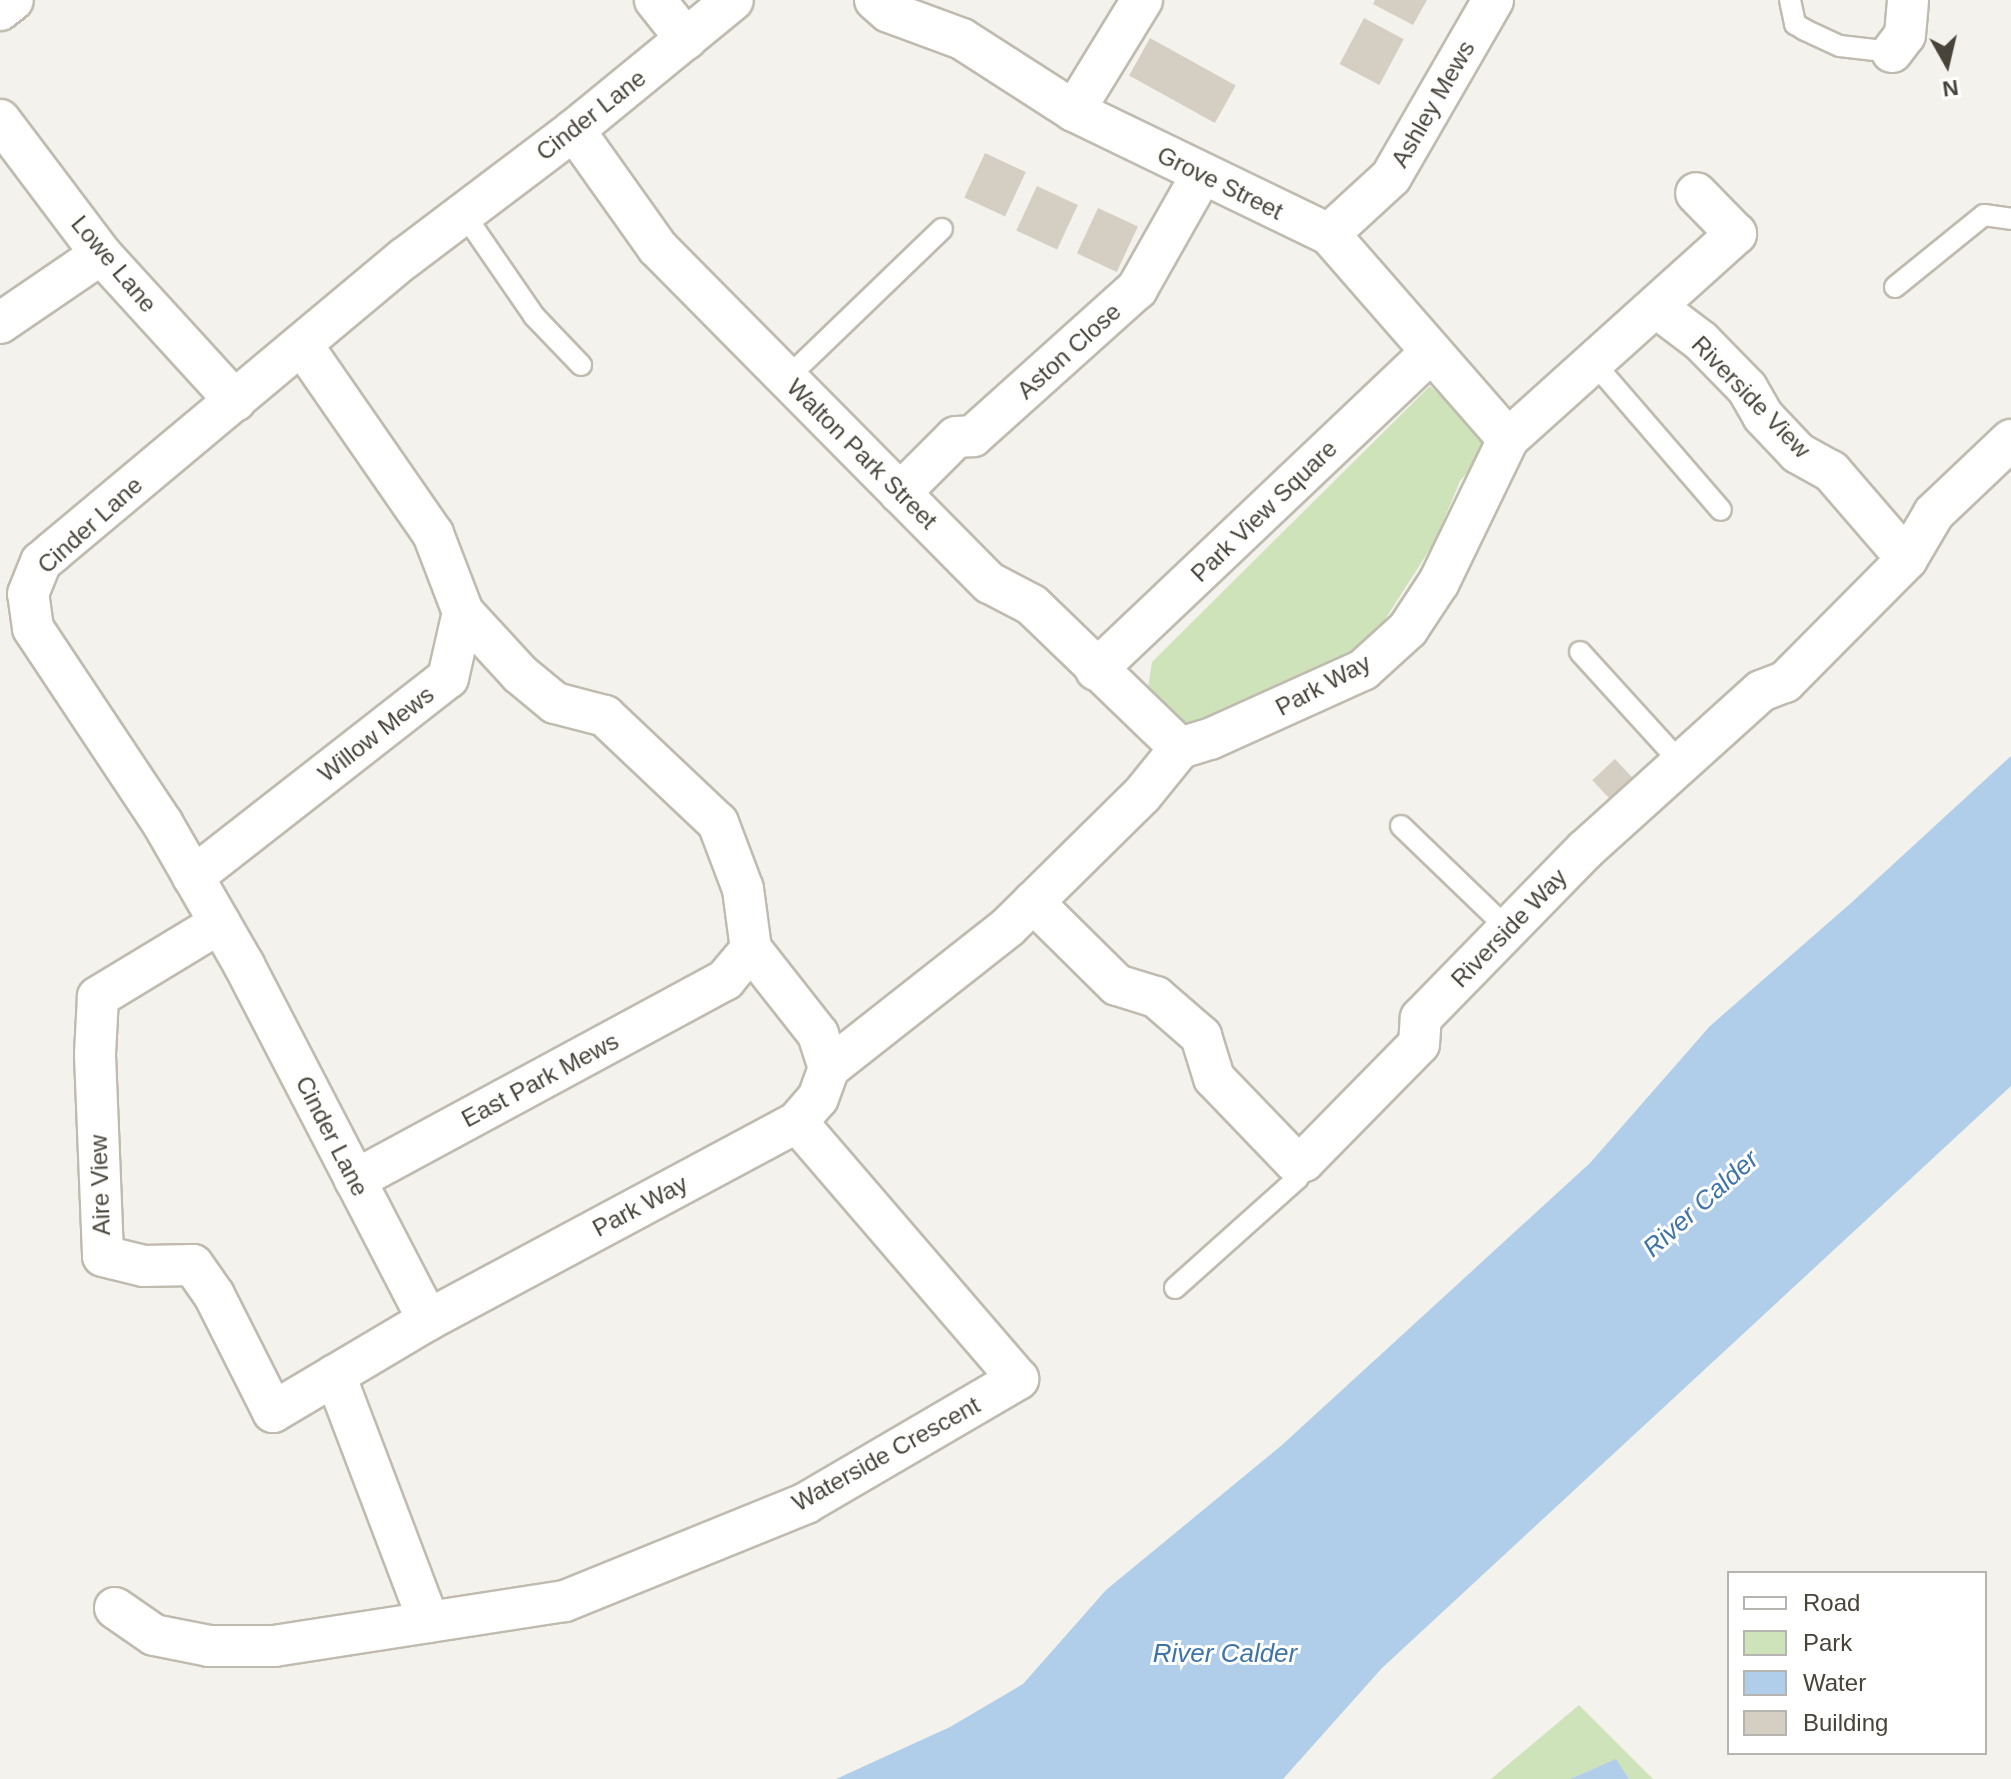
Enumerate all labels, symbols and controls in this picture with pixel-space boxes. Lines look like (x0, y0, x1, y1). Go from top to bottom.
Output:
north arrow (1907, 24, 1987, 104)
street label: Ashley Mews (1385, 36, 1481, 172)
street label: Cinder Lane (531, 63, 651, 167)
text: N (1941, 75, 1960, 102)
street label: Grove Street (1153, 140, 1287, 226)
street label: Lowe Lane (65, 210, 163, 318)
street label: Aston Close (1011, 297, 1127, 405)
street label: Riverside View (1686, 330, 1816, 464)
street label: Walton Park Street (781, 373, 943, 535)
street label: Park View Square (1185, 434, 1343, 588)
street label: Cinder Lane (32, 471, 148, 579)
street label: Park Way (1271, 648, 1375, 722)
street label: Willow Mews (312, 680, 440, 788)
street label: Riverside Way (1445, 863, 1573, 993)
street label: East Park Mews (457, 1027, 623, 1133)
street label: Cinder Lane (289, 1071, 375, 1201)
street label: Aire View (84, 1134, 116, 1236)
water label: River Calder (1637, 1144, 1765, 1264)
street label: Park Way (588, 1169, 692, 1243)
street label: Waterside Crescent (787, 1391, 985, 1517)
legend (1727, 1571, 1987, 1755)
text: Road (1803, 1589, 1860, 1616)
text: Park (1803, 1629, 1852, 1656)
water label: River Calder (1153, 1638, 1297, 1670)
text: Water (1803, 1669, 1866, 1696)
text: Building (1803, 1709, 1888, 1736)

